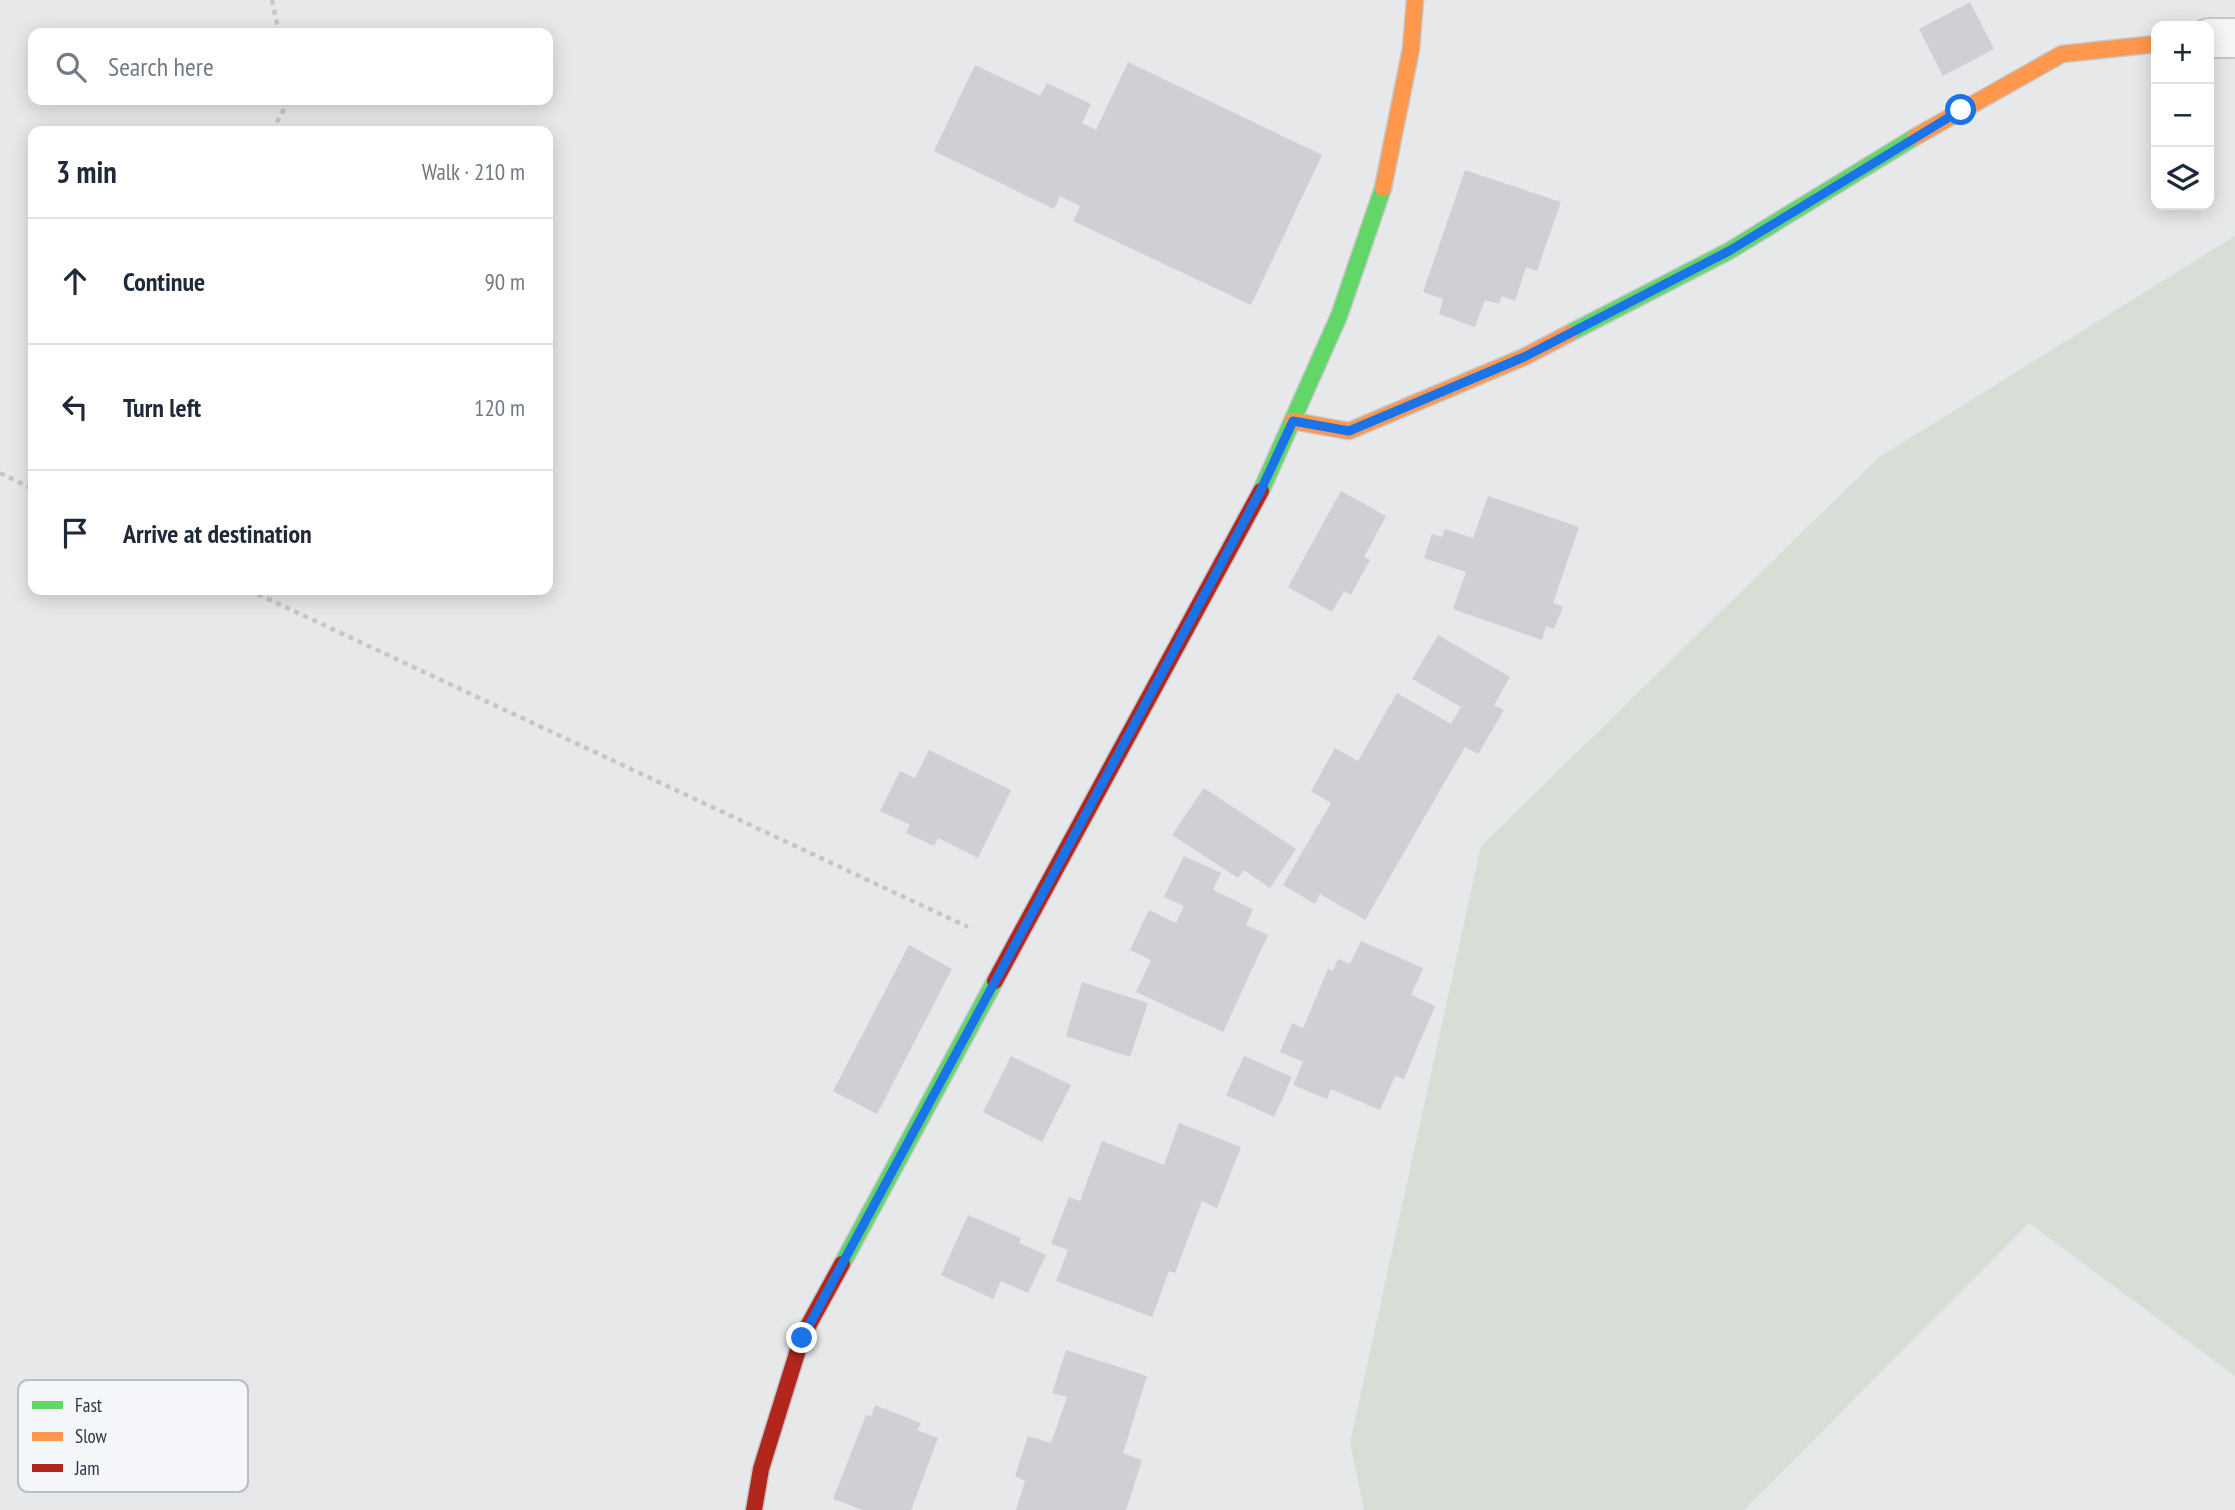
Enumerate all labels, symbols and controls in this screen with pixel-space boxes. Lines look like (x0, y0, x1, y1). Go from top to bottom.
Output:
map controls (2151, 21, 2214, 210)
button: + (2151, 21, 2214, 84)
search box (28, 28, 553, 105)
icon: search (52, 48, 90, 86)
text: Search here (108, 50, 214, 83)
button: − (2151, 84, 2214, 147)
route start (1945, 94, 1976, 125)
button: layers (2151, 147, 2214, 210)
text: 3 min (56, 152, 117, 191)
text: Walk · 210 m (422, 157, 525, 186)
icon: ahead (56, 262, 94, 300)
text: Continue (123, 265, 205, 298)
text: 90 m (484, 267, 525, 296)
icon: left (56, 388, 94, 426)
text: Turn left (123, 391, 201, 424)
text: 120 m (474, 393, 525, 422)
icon: arrive (56, 514, 94, 552)
text: Arrive at destination (123, 517, 312, 550)
route end (786, 1322, 817, 1353)
legend (18, 1380, 248, 1492)
text: Fast (75, 1393, 103, 1417)
text: Slow (75, 1424, 108, 1448)
text: Jam (74, 1456, 100, 1480)

